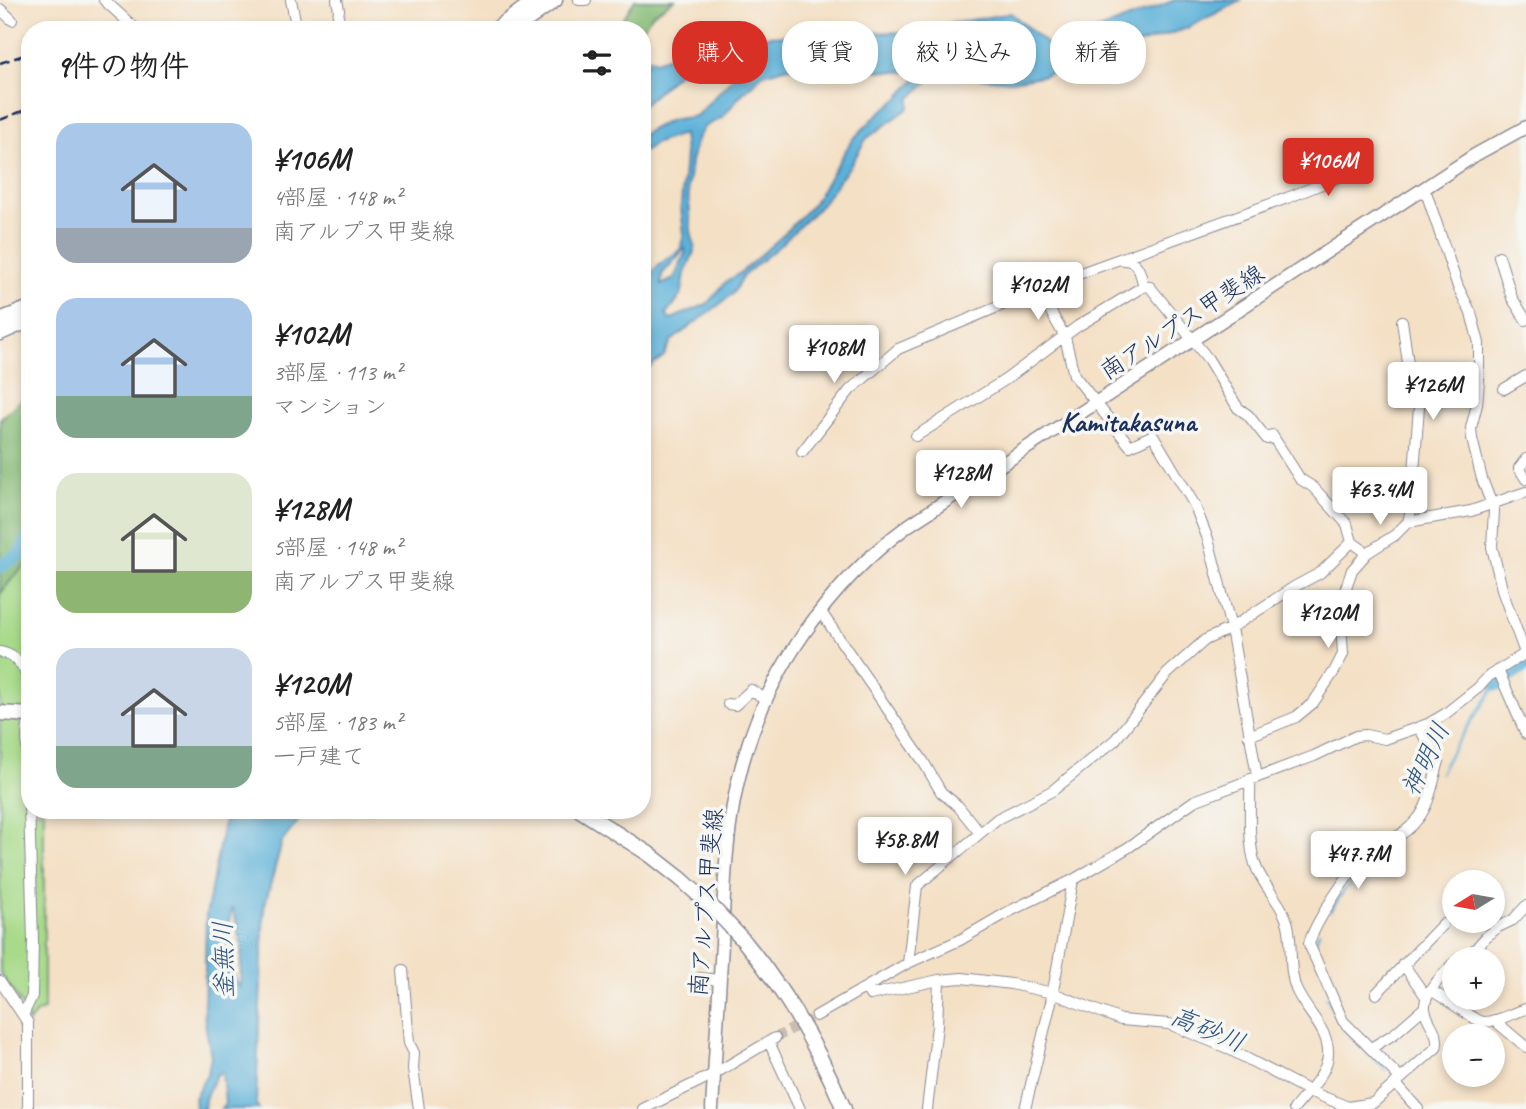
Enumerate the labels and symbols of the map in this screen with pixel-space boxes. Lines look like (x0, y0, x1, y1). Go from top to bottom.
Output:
pin: ¥106M (1279, 138, 1377, 198)
street label: 南アルプス甲斐線 (1094, 258, 1270, 386)
pin: ¥102M (989, 262, 1087, 322)
pin: ¥108M (785, 326, 883, 385)
pin: ¥126M (1384, 362, 1482, 422)
district label: Kamitakasuna (1060, 404, 1198, 439)
pin: ¥128M (912, 450, 1010, 510)
pin: ¥63.4M (1323, 468, 1437, 527)
pin: ¥120M (1279, 590, 1377, 650)
water label: 神明川 (1394, 717, 1457, 802)
street label: 南アルプス甲斐線 (683, 806, 729, 998)
pin: ¥58.8M (848, 818, 962, 877)
pin: ¥47.7M (1301, 832, 1415, 891)
north arrow (1442, 870, 1505, 933)
water label: 釜無川 (206, 921, 241, 999)
water label: 高砂川 (1165, 999, 1250, 1060)

